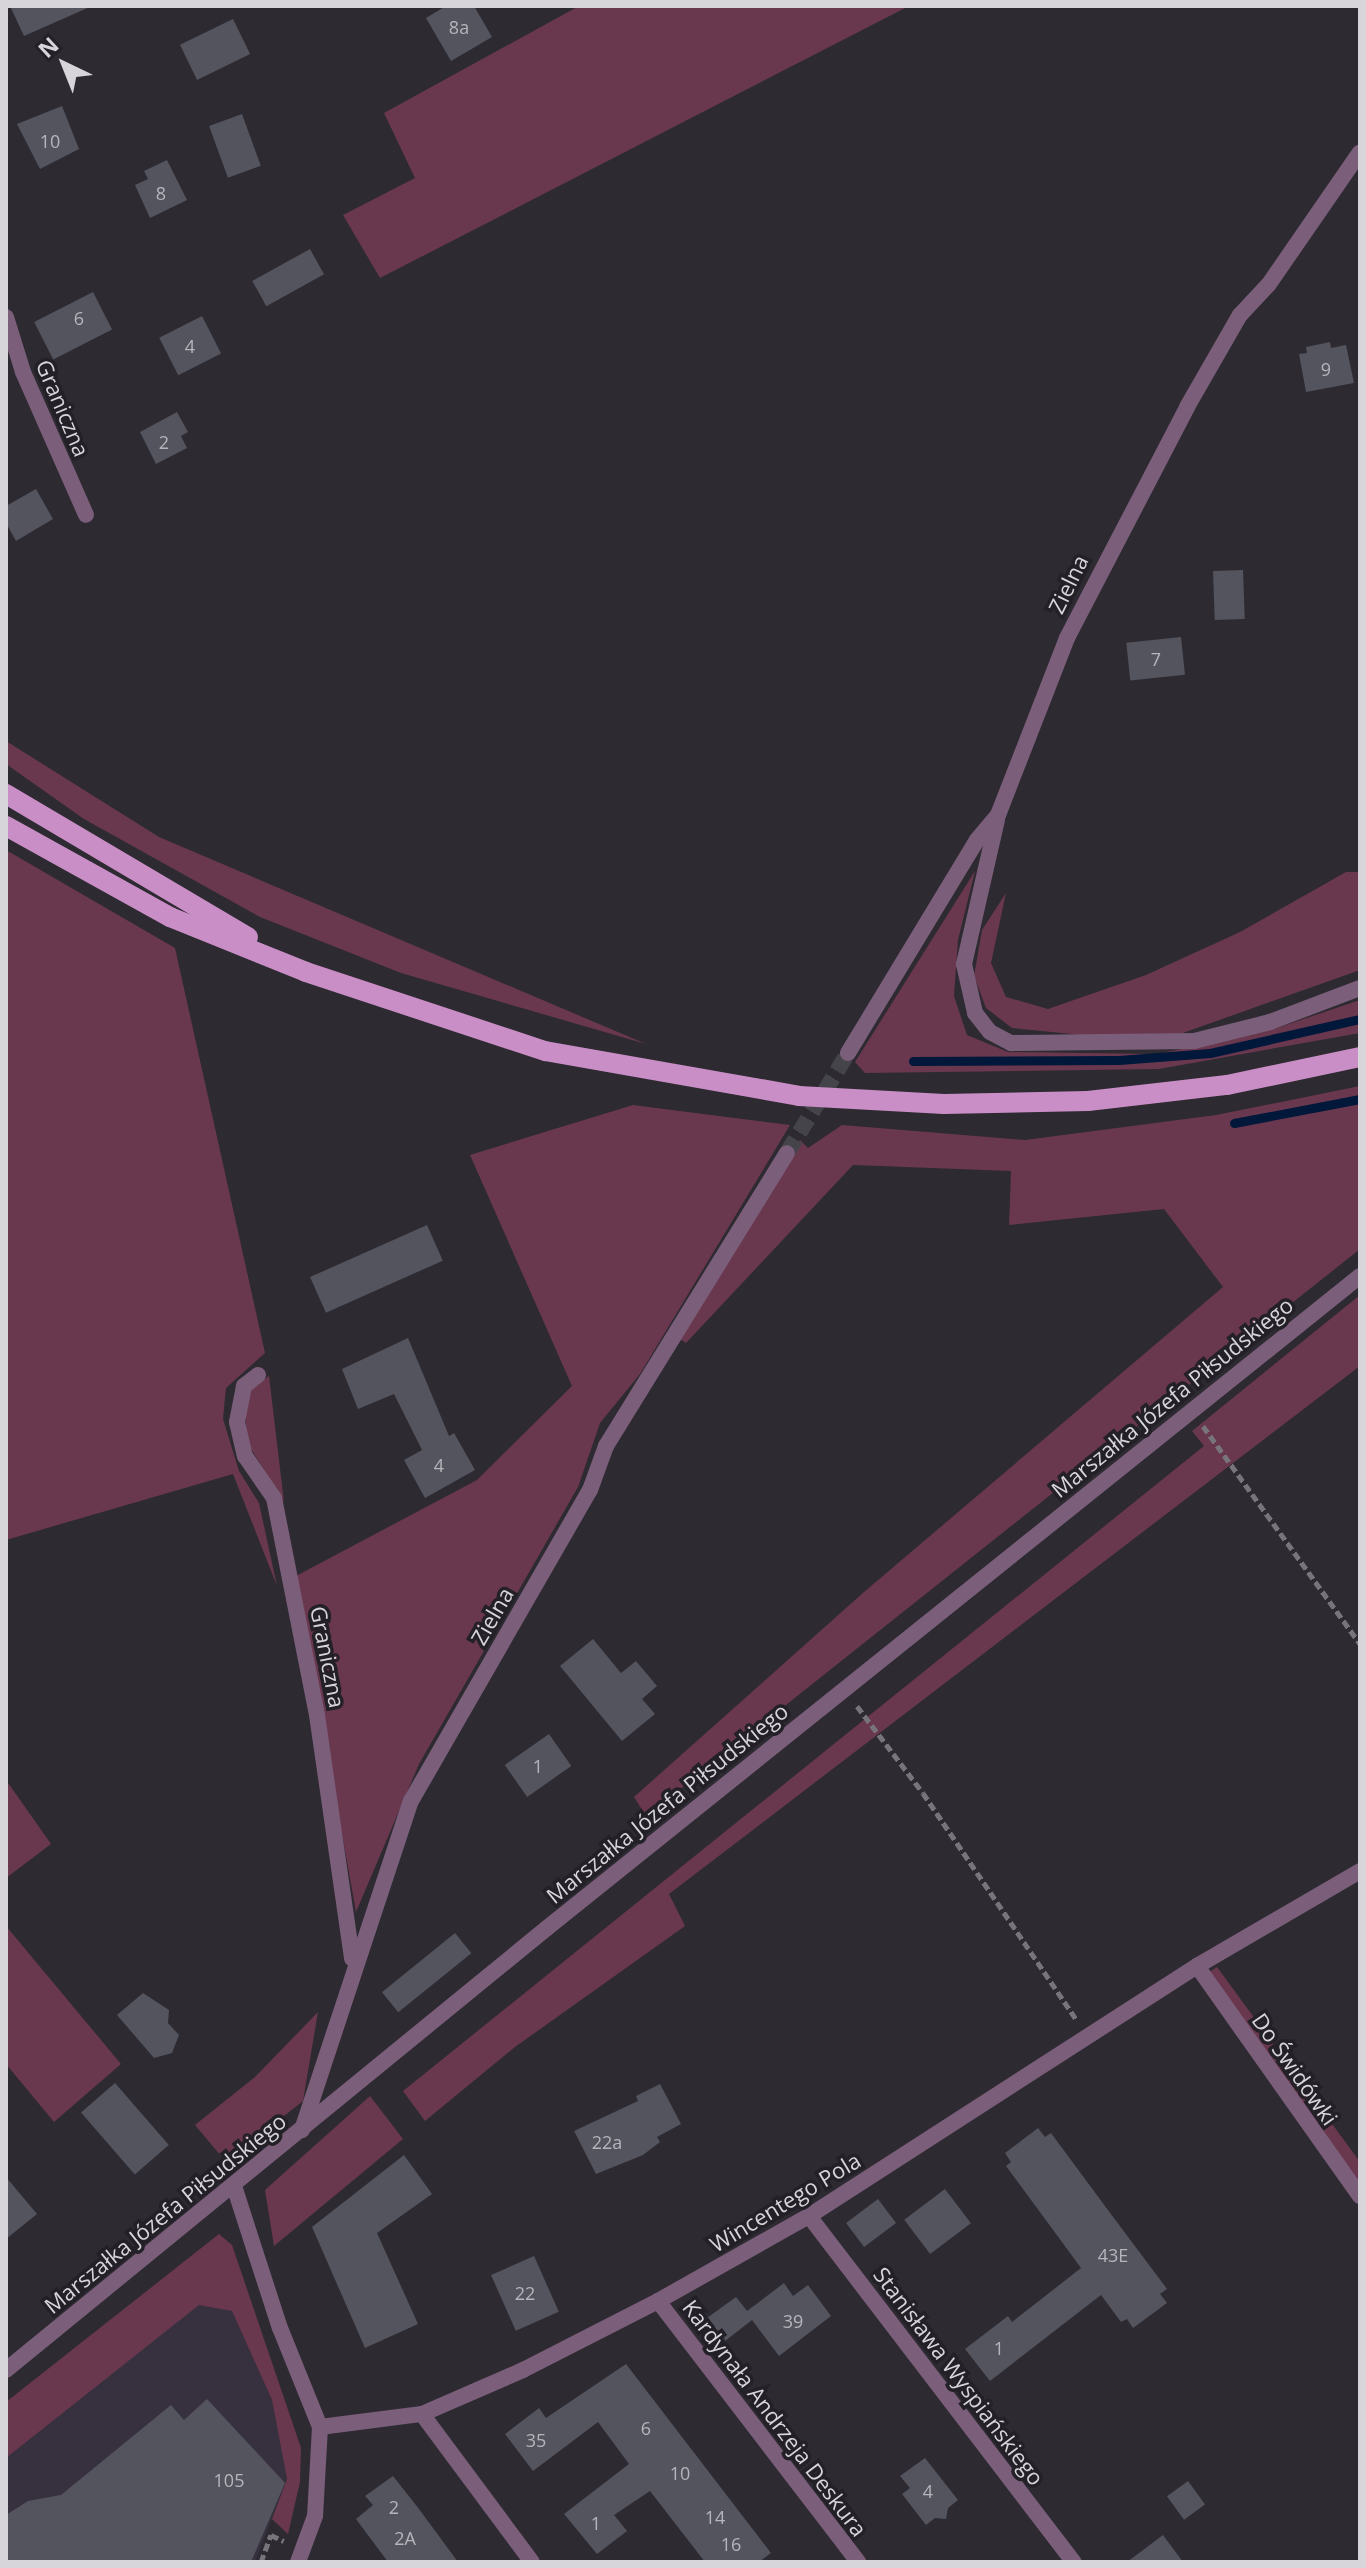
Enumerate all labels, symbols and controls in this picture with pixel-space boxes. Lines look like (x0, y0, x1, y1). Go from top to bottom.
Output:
house number: 8a (449, 16, 469, 38)
north arrow (24, 24, 104, 104)
text: N (31, 29, 64, 64)
house number: 10 (40, 130, 60, 152)
house number: 8 (156, 182, 166, 204)
house number: 6 (74, 307, 84, 329)
house number: 4 (185, 335, 195, 357)
street label: Graniczna (31, 356, 95, 460)
house number: 9 (1321, 358, 1331, 380)
house number: 2 (159, 431, 169, 453)
street label: Zielna (1043, 550, 1093, 618)
house number: 7 (1151, 648, 1161, 670)
street label: Marszałka Józefa Piłsudskiego (1046, 1291, 1298, 1503)
house number: 4 (434, 1454, 444, 1476)
street label: Zielna (465, 1583, 519, 1649)
street label: Graniczna (305, 1604, 351, 1710)
street label: Marszałka Józefa Piłsudskiego (541, 1697, 793, 1909)
house number: 1 (533, 1755, 543, 1777)
street label: Do Świdówki (1247, 2008, 1343, 2130)
street label: Marszałka Józefa Piłsudskiego (39, 2107, 291, 2319)
house number: 22a (592, 2131, 622, 2153)
street label: Wincentego Pola (705, 2147, 865, 2257)
house number: 43E (1098, 2244, 1128, 2266)
street label: Stanisława Wyspiańskiego (868, 2262, 1050, 2490)
house number: 22 (515, 2282, 535, 2304)
street label: Kardynała Andrzeja Deskura (677, 2294, 873, 2542)
house number: 39 (783, 2310, 803, 2332)
house number: 1 (994, 2337, 1004, 2359)
house number: 6 (641, 2417, 651, 2439)
house number: 35 (526, 2429, 546, 2451)
house number: 10 (670, 2462, 690, 2484)
house number: 105 (214, 2469, 244, 2491)
house number: 4 (923, 2480, 933, 2502)
house number: 2 (389, 2496, 399, 2518)
house number: 14 (705, 2506, 725, 2528)
house number: 1 (591, 2512, 601, 2534)
house number: 2A (394, 2527, 416, 2549)
house number: 16 (721, 2533, 741, 2555)

